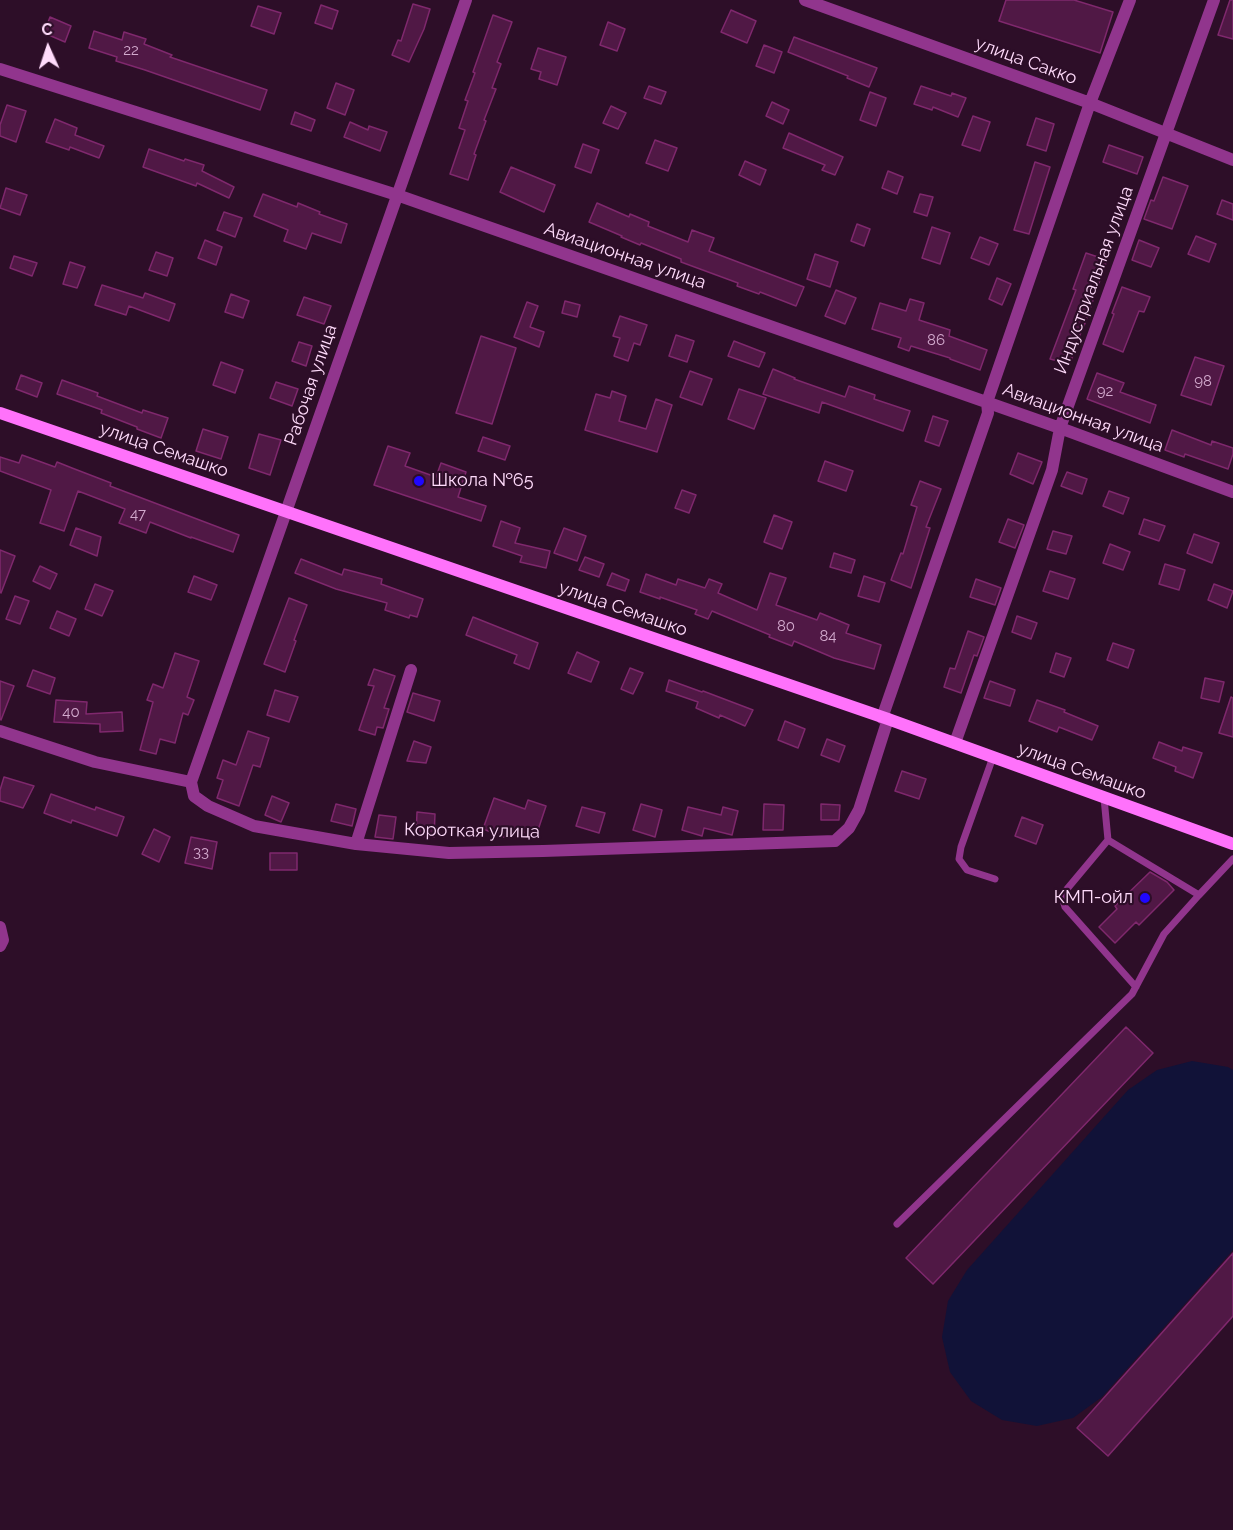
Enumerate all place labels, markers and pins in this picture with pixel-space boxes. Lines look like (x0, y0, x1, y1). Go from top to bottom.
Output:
place label: Школа №65 (431, 470, 534, 492)
marker: Школа №65 (412, 474, 426, 488)
place label: КМП-ойл (1054, 887, 1133, 909)
marker: КМП-ойл (1138, 891, 1152, 905)

